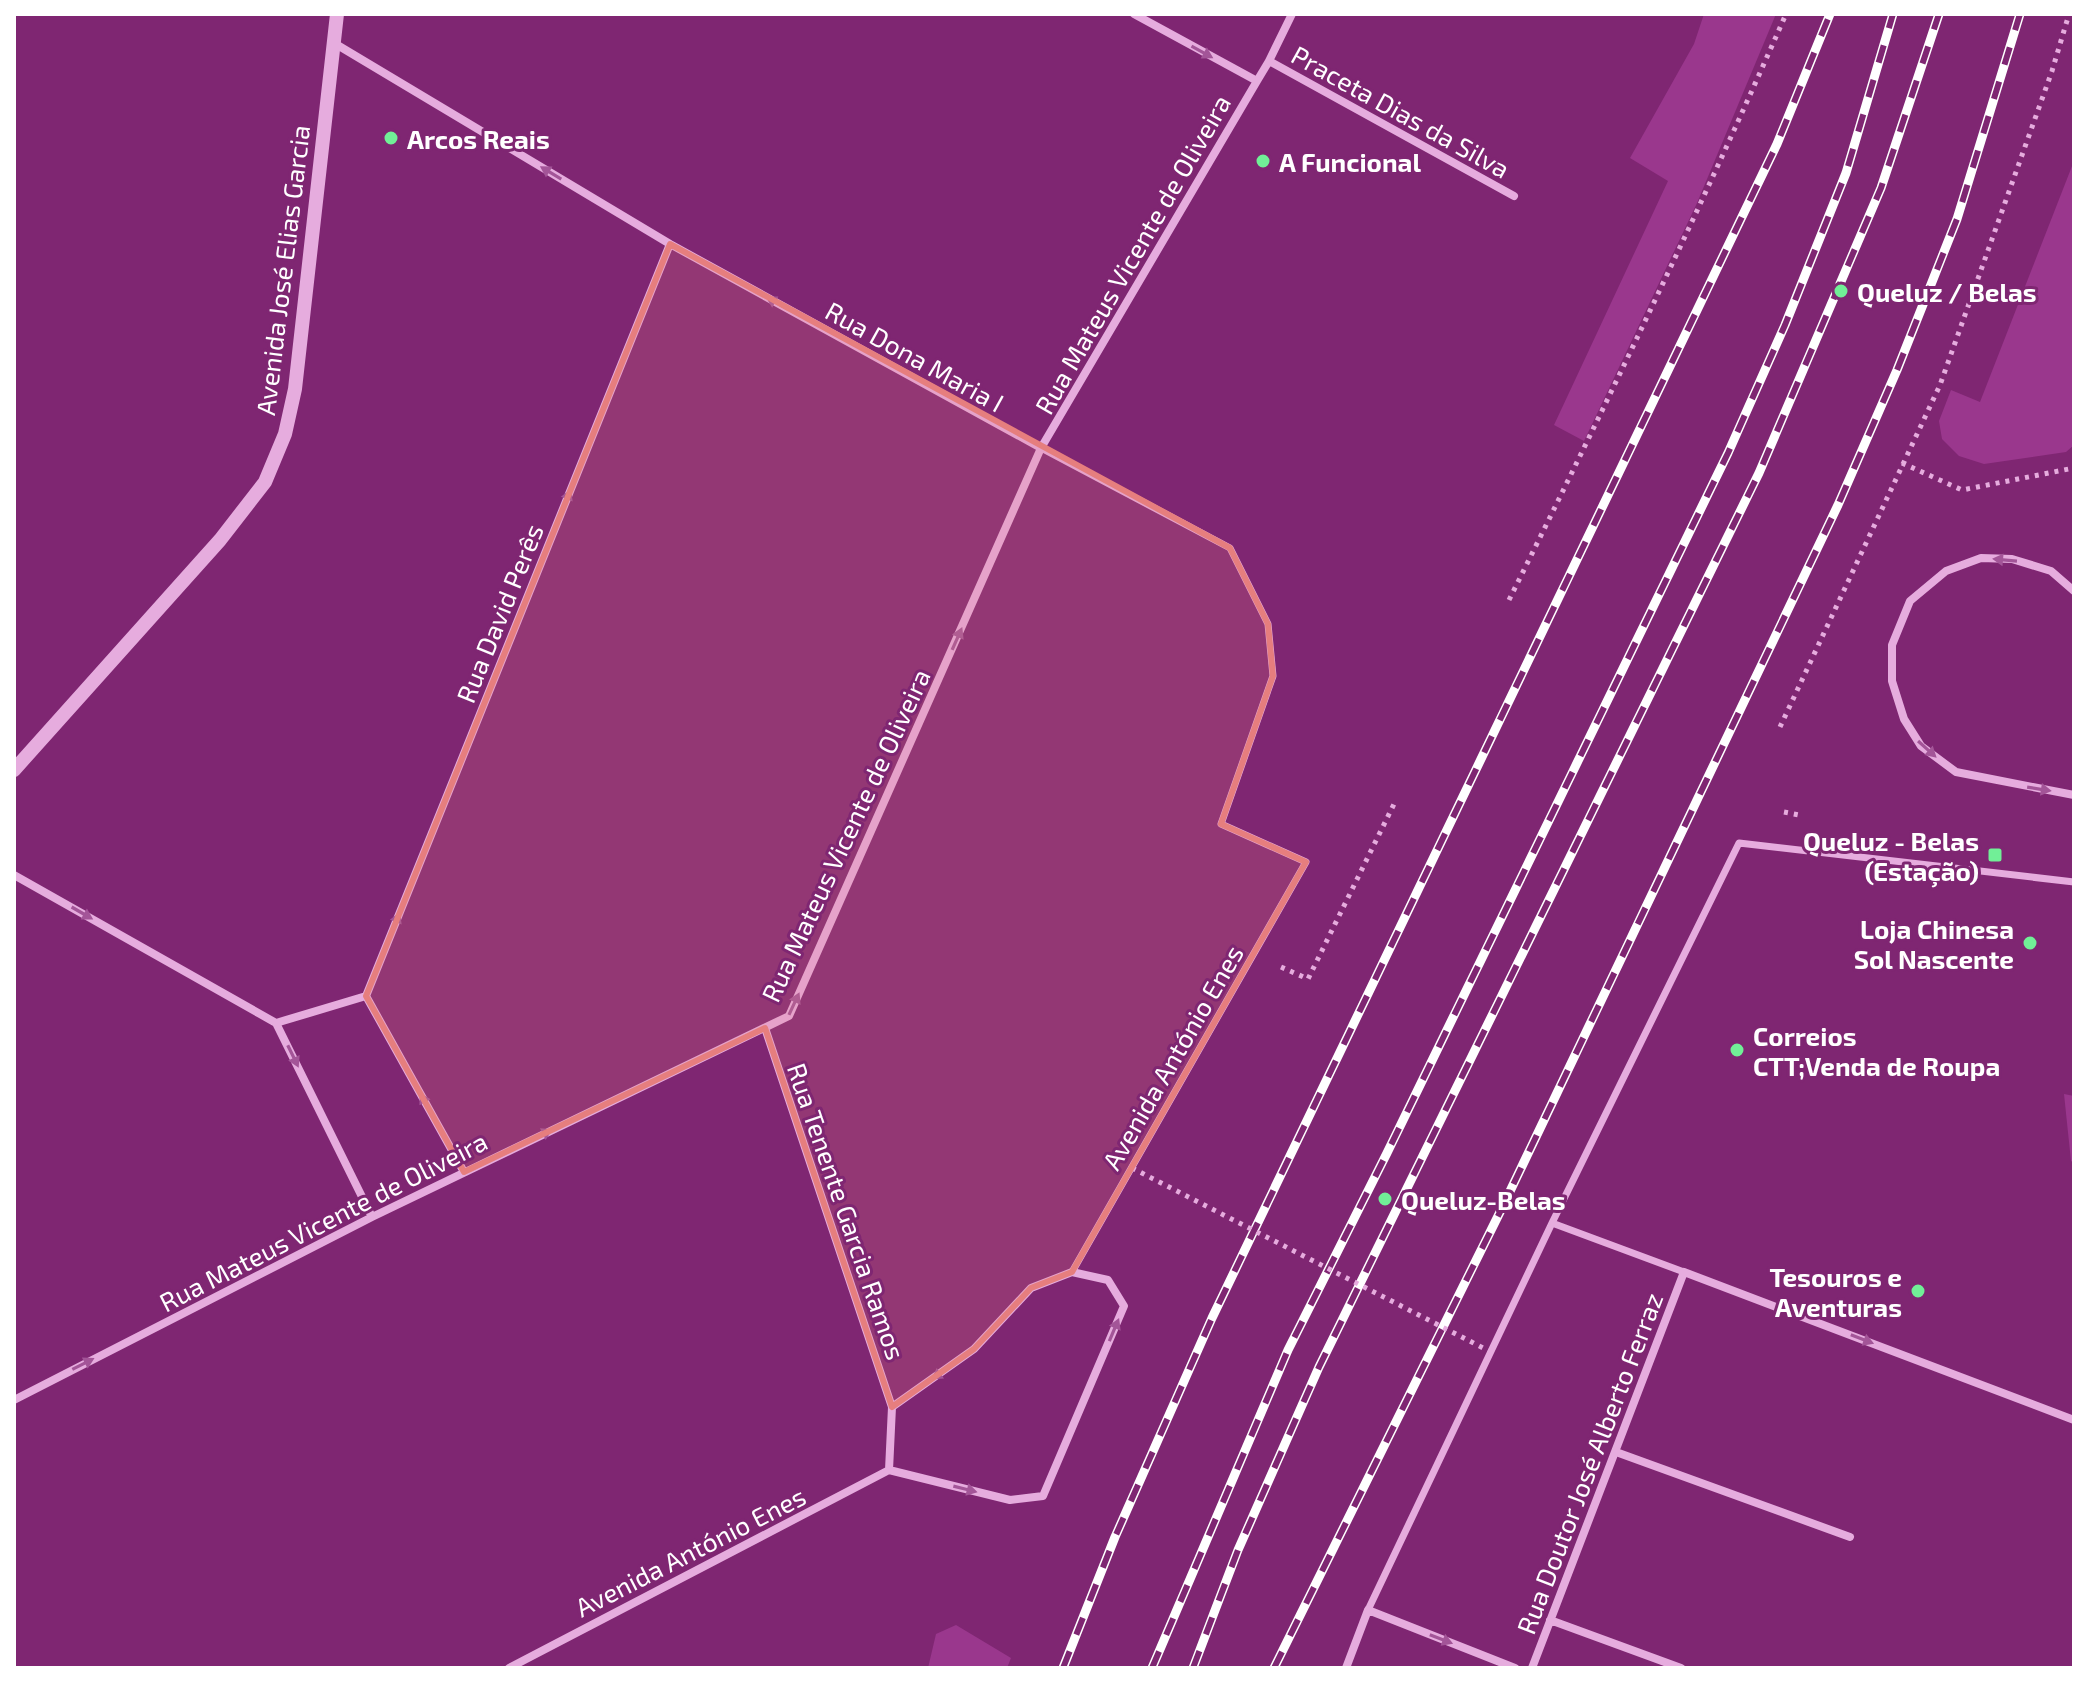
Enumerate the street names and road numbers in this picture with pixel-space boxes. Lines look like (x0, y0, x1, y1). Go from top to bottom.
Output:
street label: Praceta Dias da Silva (1287, 38, 1515, 184)
street label: Rua Mateus Vicente de Oliveira (1028, 89, 1236, 419)
street label: Avenida José Elias Garcia (249, 123, 315, 417)
street label: Rua Dona Maria I (820, 294, 1010, 418)
street label: Rua David Perês (449, 519, 549, 707)
street label: Rua Mateus Vicente de Oliveira (754, 664, 936, 1006)
street label: Avenida António Enes (1095, 939, 1249, 1175)
street label: Rua Tenente Garcia Ramos (782, 1059, 912, 1363)
street label: Rua Mateus Vicente de Oliveira (154, 1125, 492, 1317)
street label: Rua Doutor José Alberto Ferraz (1509, 1288, 1669, 1638)
street label: Avenida António Enes (570, 1480, 810, 1622)

